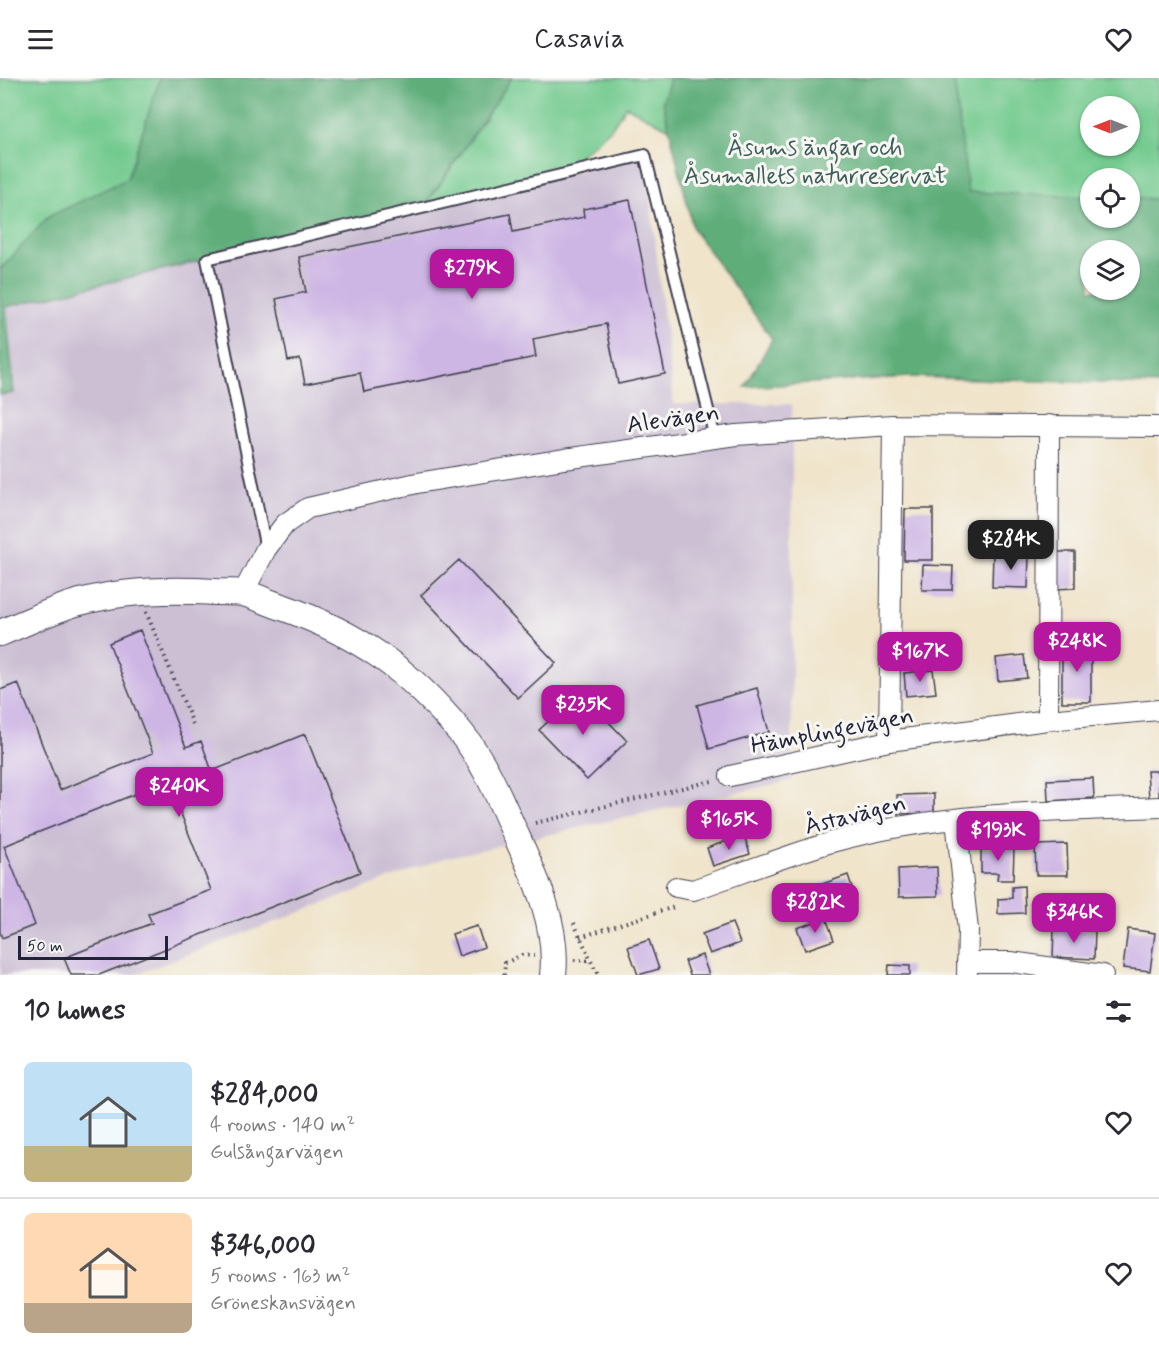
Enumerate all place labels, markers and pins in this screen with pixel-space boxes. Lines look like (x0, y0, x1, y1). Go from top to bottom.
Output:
pin: $279K (430, 249, 514, 300)
pin: $284K (969, 520, 1053, 571)
pin: $248K (1035, 622, 1119, 673)
pin: $167K (878, 632, 962, 683)
pin: $235K (541, 685, 625, 736)
pin: $240K (137, 767, 221, 818)
pin: $165K (687, 800, 771, 851)
pin: $193K (956, 811, 1040, 862)
pin: $282K (773, 883, 857, 934)
pin: $346K (1032, 893, 1116, 944)

